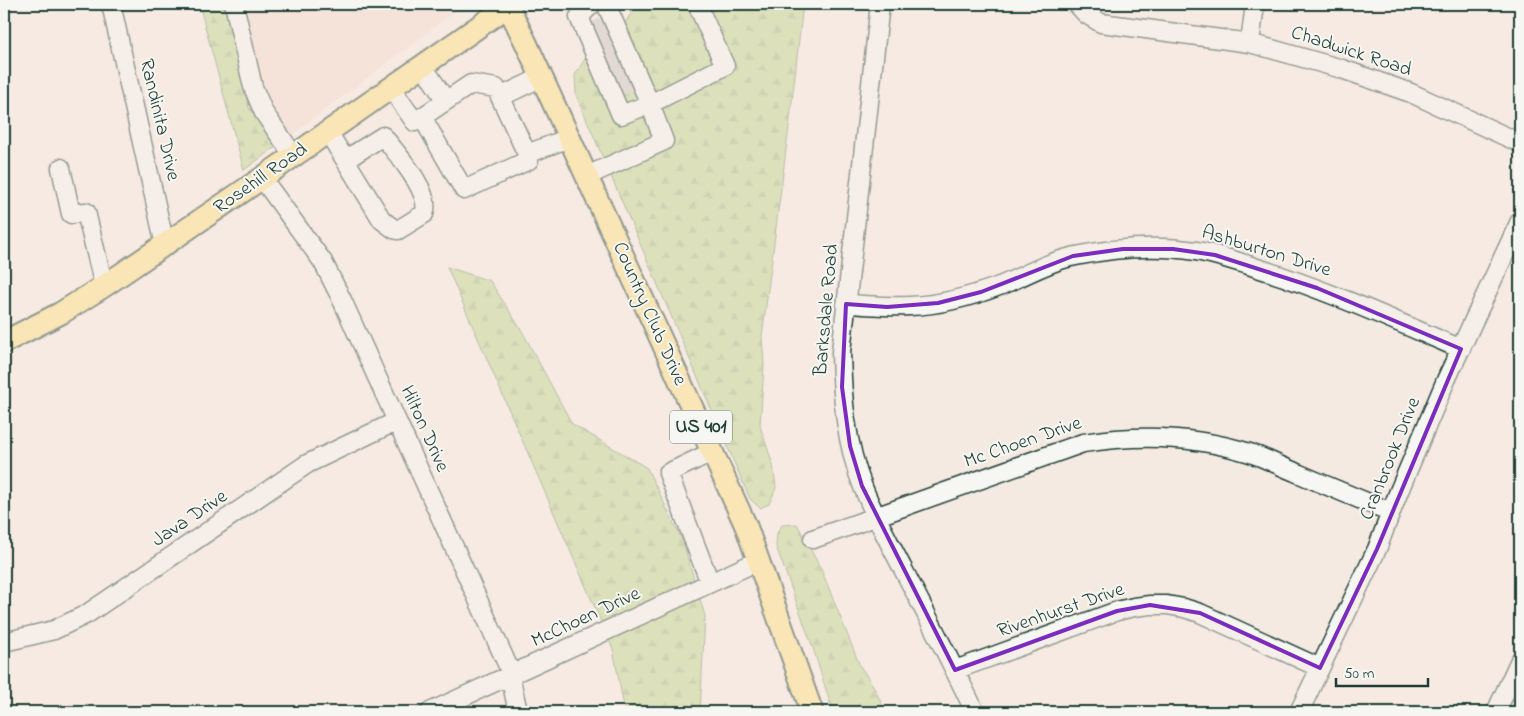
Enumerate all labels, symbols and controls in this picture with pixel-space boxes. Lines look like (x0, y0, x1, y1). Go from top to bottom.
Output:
street label: Chadwick Road (1287, 19, 1415, 85)
street label: Randinita Drive (131, 56, 187, 184)
street label: Rosehill Road (208, 136, 314, 222)
street label: Ashburton Drive (1198, 219, 1334, 285)
street label: Country Club Drive (604, 237, 694, 391)
street label: Barksdale Road (807, 243, 847, 378)
street label: Hilton Drive (392, 381, 456, 477)
street label: Cranbrook Drive (1353, 393, 1429, 525)
street label: Mc Choen Drive (960, 409, 1086, 477)
road number: US 401 (670, 411, 732, 444)
street label: Java Drive (146, 483, 234, 555)
street label: Rivenhurst Drive (994, 576, 1128, 646)
street label: McChoen Drive (527, 580, 645, 656)
scale bar (1336, 656, 1429, 688)
text: 50 m (1344, 663, 1375, 685)

